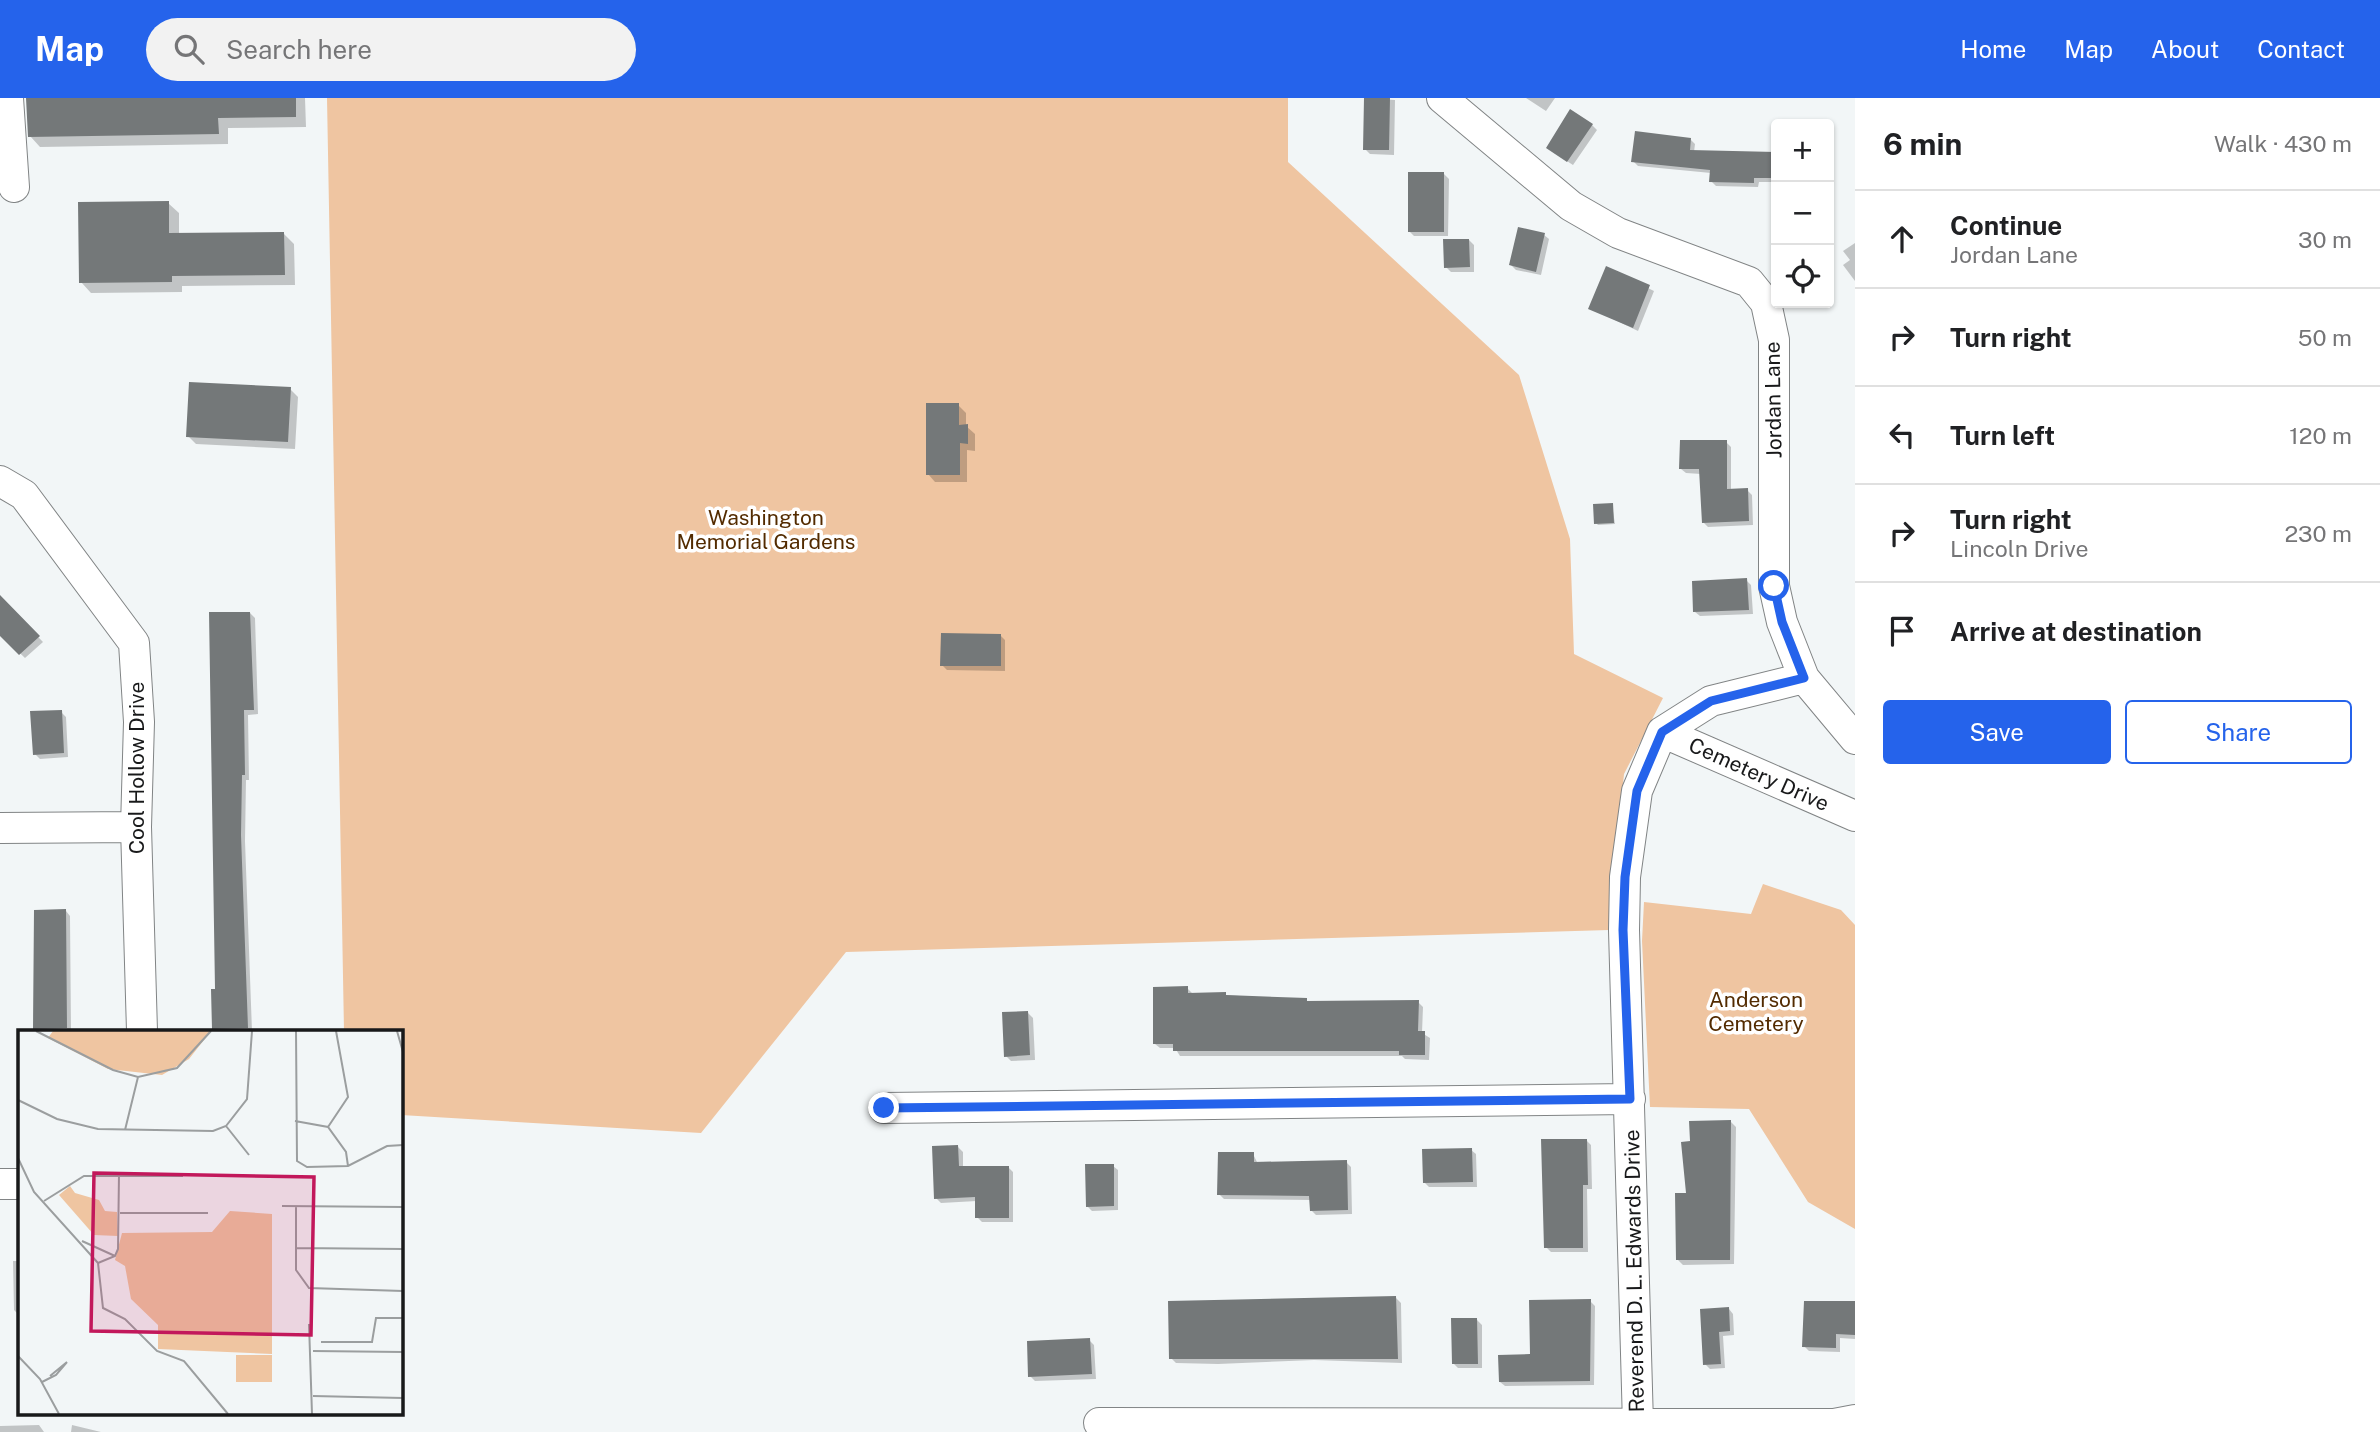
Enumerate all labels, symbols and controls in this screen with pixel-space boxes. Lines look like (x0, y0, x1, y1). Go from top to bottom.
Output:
search box (146, 18, 636, 81)
text: Map (35, 30, 104, 68)
icon: search (170, 30, 208, 68)
text: Search here (226, 34, 372, 65)
text: Home (1960, 35, 2026, 63)
text: Map (2064, 35, 2113, 63)
text: About (2151, 35, 2219, 63)
text: Contact (2257, 35, 2345, 63)
map controls (1771, 119, 1834, 308)
button: + (1771, 119, 1834, 182)
text: 6 min (1883, 126, 1962, 162)
text: Walk · 430 m (2214, 130, 2352, 157)
button: − (1771, 182, 1834, 245)
text: Continue (1950, 210, 2062, 241)
icon: ahead (1883, 220, 1921, 258)
text: 30 m (2298, 226, 2352, 253)
text: Jordan Lane (1950, 241, 2078, 268)
button: locate (1771, 245, 1834, 308)
icon: right (1883, 318, 1921, 356)
text: Turn right (1950, 322, 2072, 353)
text: 50 m (2298, 324, 2352, 351)
street label: Jordan Lane (1759, 341, 1787, 459)
icon: left (1883, 416, 1921, 454)
text: Turn left (1950, 420, 2055, 451)
text: 120 m (2289, 422, 2352, 449)
text: Turn right (1950, 504, 2072, 535)
park label: Washington Memorial Gardens (677, 505, 855, 554)
icon: right (1883, 514, 1921, 552)
text: 230 m (2284, 520, 2352, 547)
text: Lincoln Drive (1950, 535, 2089, 562)
route start (1758, 570, 1789, 601)
icon: arrive (1883, 612, 1921, 650)
text: Arrive at destination (1950, 616, 2202, 647)
street label: Cool Hollow Drive (124, 682, 149, 854)
button: Save (1883, 700, 2111, 764)
button: Share (2125, 700, 2352, 764)
street label: Cemetery Drive (1685, 732, 1833, 816)
park label: Anderson Cemetery (1708, 987, 1804, 1036)
inset map (18, 1030, 402, 1414)
route end (868, 1092, 899, 1123)
street label: Reverend D. L. Edwards Drive (1619, 1129, 1649, 1413)

